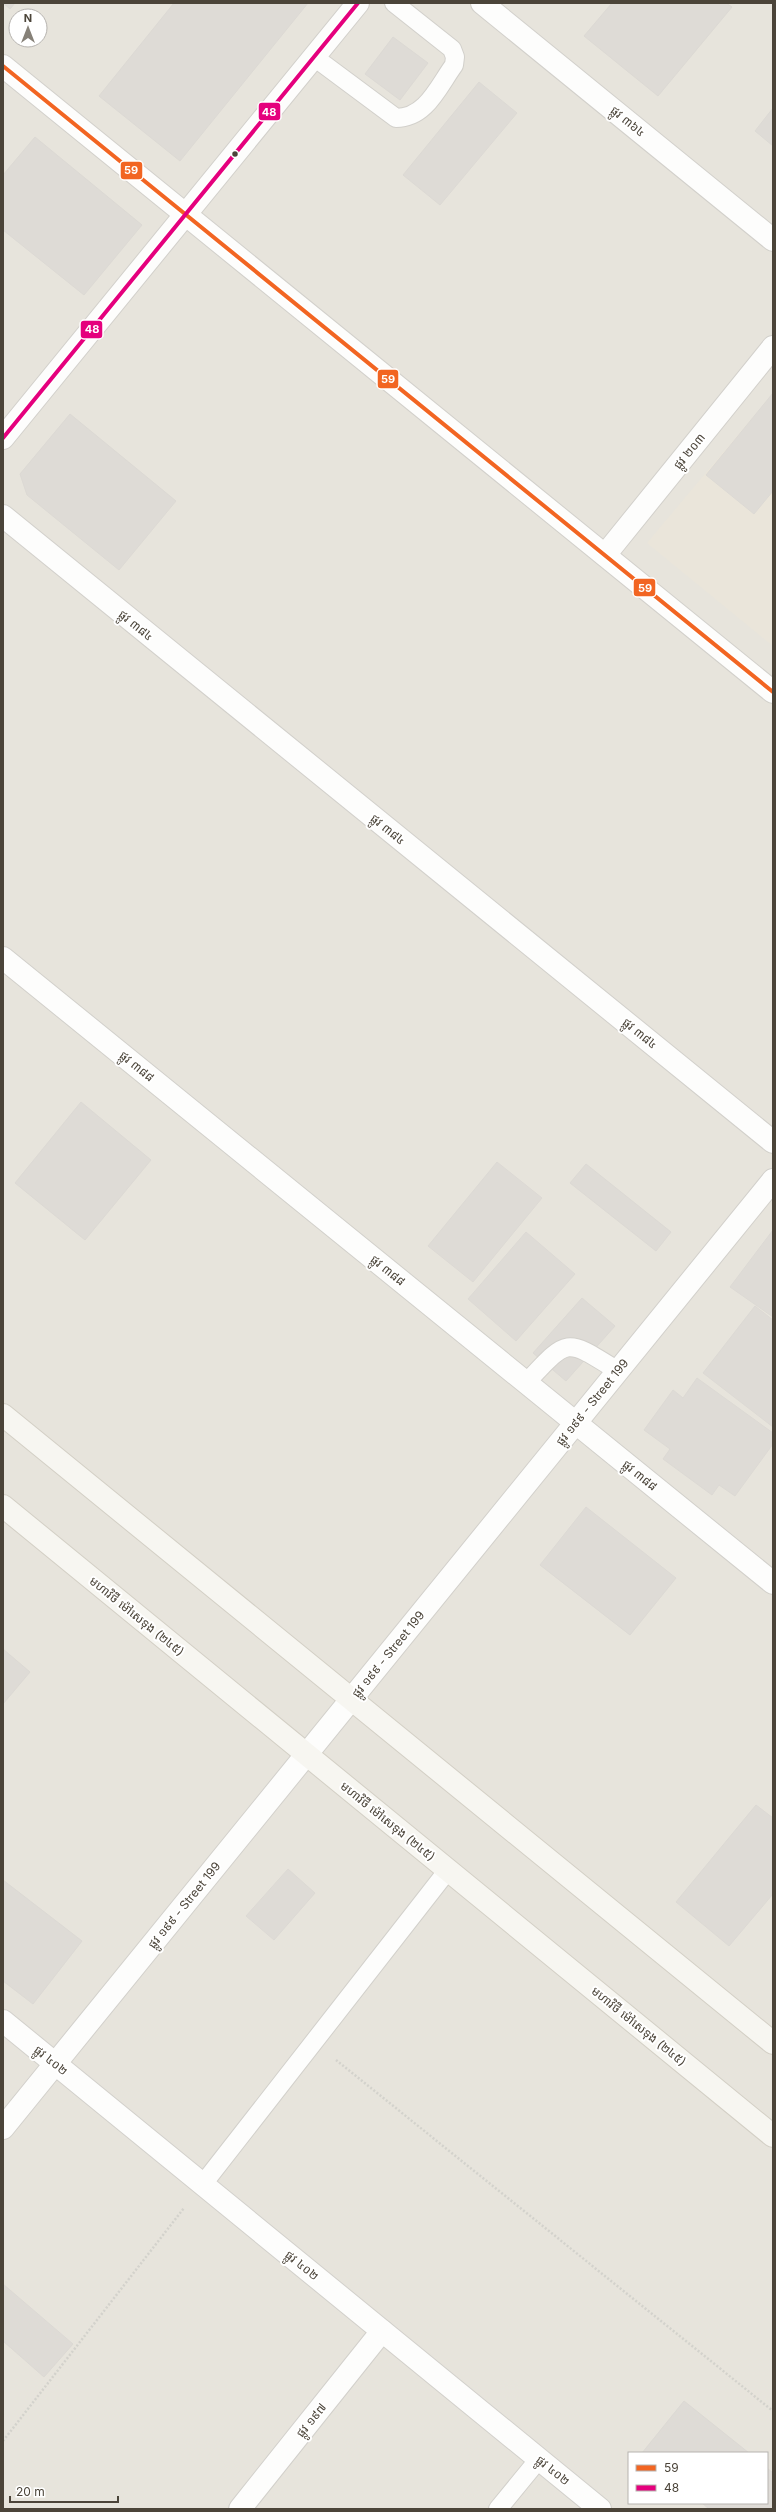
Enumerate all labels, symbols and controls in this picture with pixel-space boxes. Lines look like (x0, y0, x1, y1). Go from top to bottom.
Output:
north arrow (8, 8, 48, 48)
text: N (24, 11, 32, 25)
line badge: 48 (258, 102, 281, 121)
street label: ផ្លូវ ៣៦៤ (605, 102, 648, 142)
text: 48 (262, 105, 276, 119)
unlabelled marker (230, 149, 240, 159)
line badge: 59 (120, 161, 143, 180)
text: 59 (124, 163, 138, 177)
line badge: 48 (80, 320, 103, 339)
text: 48 (85, 322, 99, 336)
line badge: 59 (377, 369, 399, 389)
text: 59 (381, 372, 395, 386)
street label: ផ្លូវ ២០៣ (670, 430, 711, 474)
line badge: 59 (633, 578, 656, 597)
text: 59 (638, 581, 652, 595)
street label: ផ្លូវ ៣៨៤ (113, 606, 156, 646)
street label: ផ្លូវ ៣៨៤ (365, 810, 408, 850)
street label: ផ្លូវ ៣៨៤ (617, 1014, 660, 1054)
street label: ផ្លូវ ៣៨៨ (114, 1047, 157, 1087)
street label: ផ្លូវ ៣៨៨ (365, 1251, 408, 1291)
street label: ផ្លូវ ១៩៩ - Street 199 (552, 1356, 634, 1451)
street label: ផ្លូវ ៣៨៨ (617, 1456, 660, 1496)
street label: មហាវិថី ម៉ៅសេទុង (២៤៥) (86, 1573, 187, 1659)
street label: ផ្លូវ ១៩៩ - Street 199 (348, 1608, 430, 1703)
street label: មហាវិថី ម៉ៅសេទុង (២៤៥) (337, 1778, 438, 1864)
street label: ផ្លូវ ១៩៩ - Street 199 (144, 1859, 226, 1954)
street label: មហាវិថី ម៉ៅសេទុង (២៤៥) (588, 1983, 689, 2069)
street label: ផ្លូវ ៤០២ (29, 2042, 71, 2081)
street label: ផ្លូវ ៤០២ (280, 2247, 322, 2286)
street label: ផ្លូវ ១៩៧ (293, 2400, 332, 2442)
street label: ផ្លូវ ៤០២ (531, 2452, 573, 2491)
legend (628, 2452, 768, 2504)
text: 59 (664, 2460, 679, 2475)
scale bar (10, 2478, 118, 2504)
text: 48 (664, 2480, 679, 2495)
text: 20 m (16, 2484, 45, 2499)

